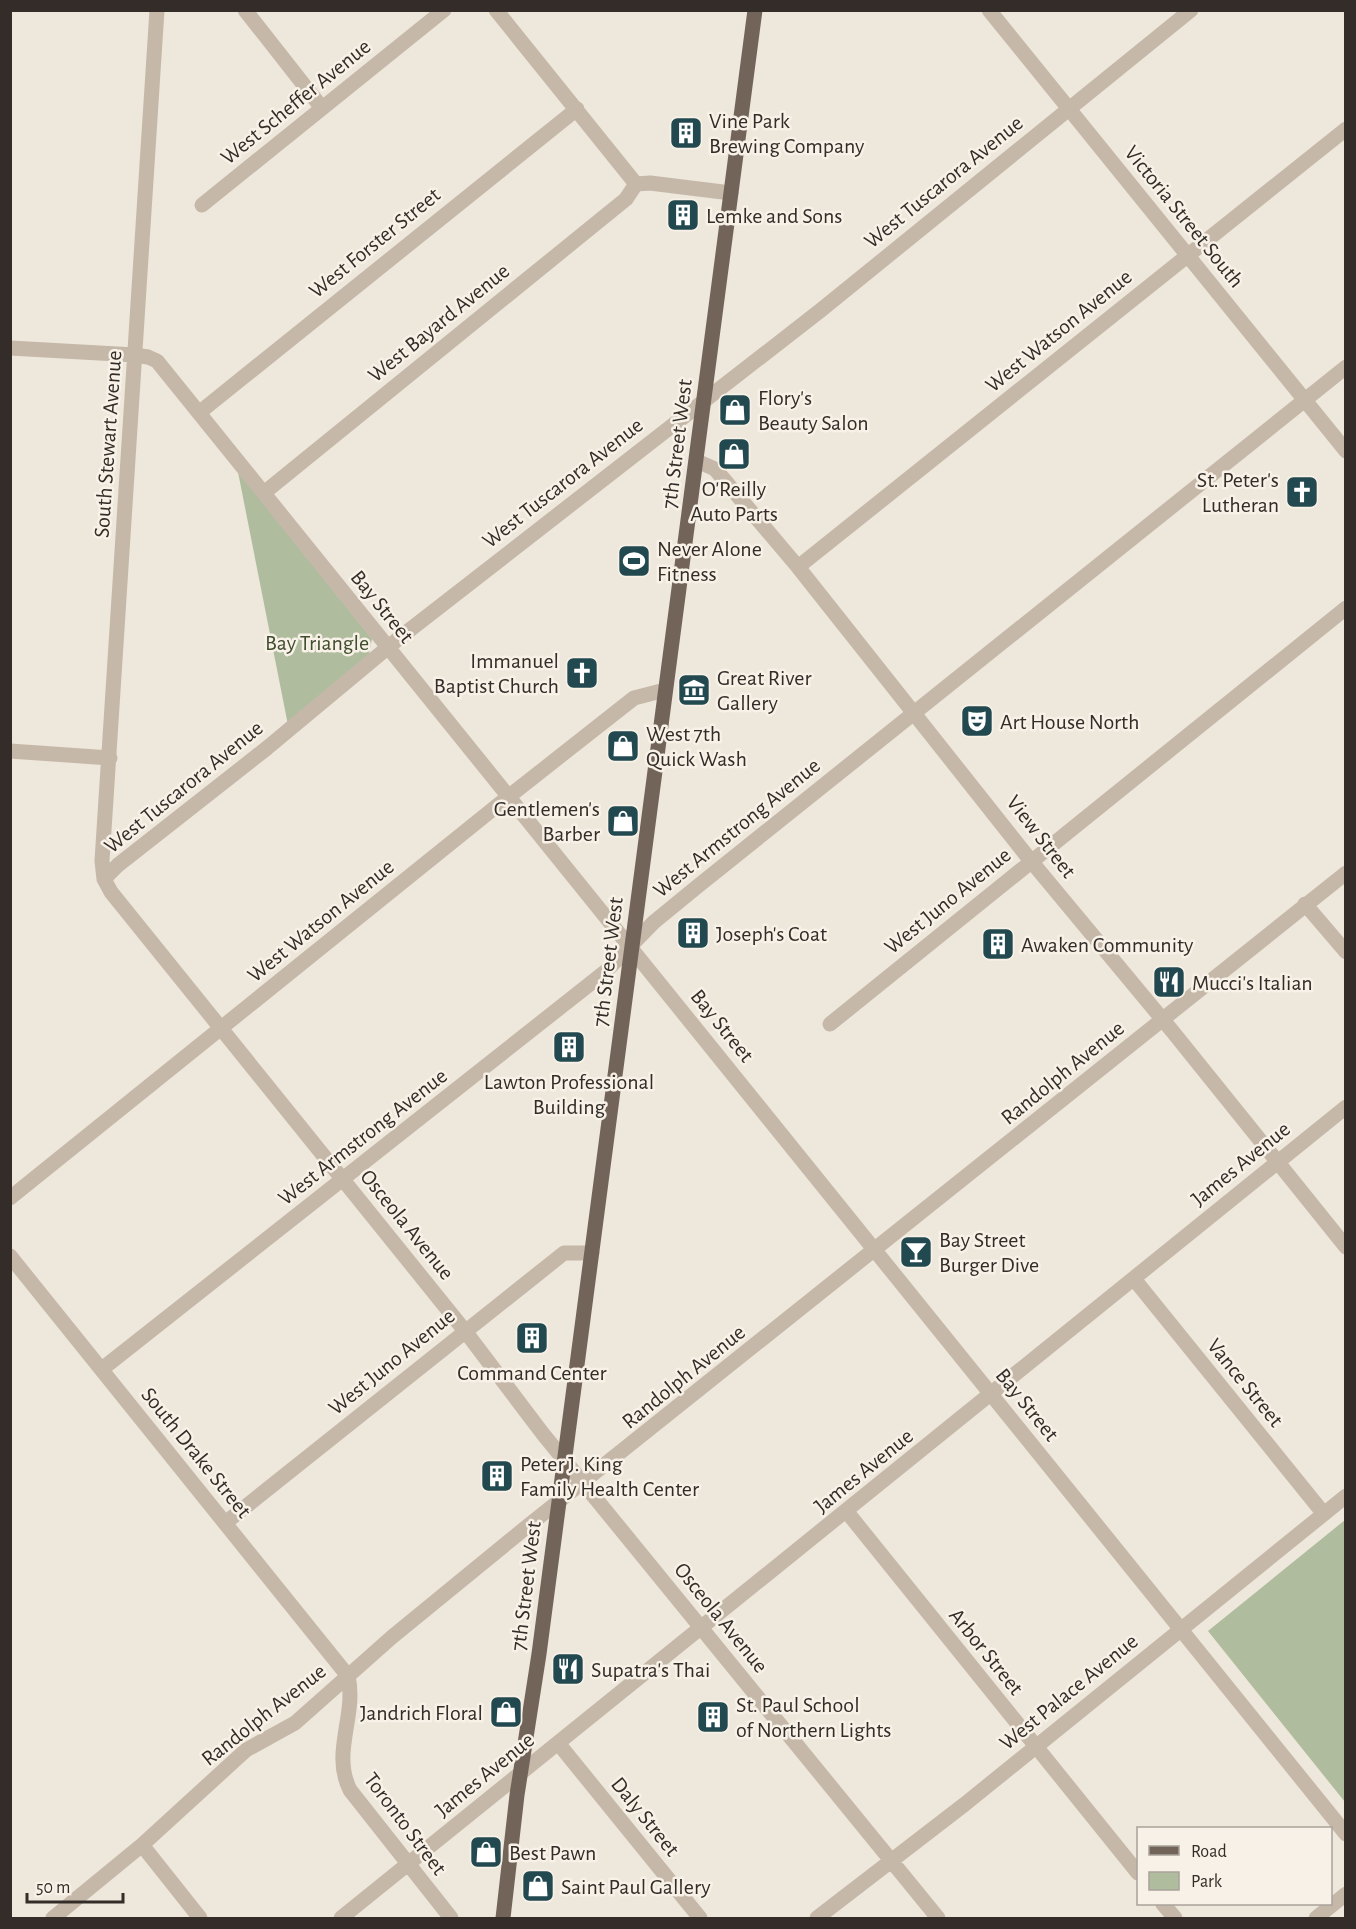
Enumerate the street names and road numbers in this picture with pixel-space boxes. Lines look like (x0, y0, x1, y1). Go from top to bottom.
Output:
street label: West Scheffer Avenue (217, 35, 375, 169)
street label: West Tuscarora Avenue (860, 111, 1027, 252)
street label: Victoria Street South (1120, 141, 1248, 292)
street label: West Forster Street (305, 183, 444, 302)
street label: West Bayard Avenue (364, 259, 513, 386)
street label: West Watson Avenue (981, 265, 1136, 396)
street label: South Stewart Avenue (90, 350, 126, 538)
street label: 7th Street West (658, 378, 696, 510)
street label: West Tuscarora Avenue (478, 414, 647, 552)
street label: Bay Street (346, 566, 418, 647)
street label: West Tuscarora Avenue (100, 716, 267, 857)
street label: West Armstrong Avenue (649, 754, 824, 902)
street label: View Street (1002, 791, 1080, 882)
street label: West Juno Avenue (880, 843, 1015, 958)
street label: West Watson Avenue (243, 855, 398, 986)
street label: 7th Street West (589, 896, 627, 1028)
street label: Bay Street (686, 985, 758, 1066)
street label: Randolph Avenue (997, 1017, 1128, 1129)
street label: West Armstrong Avenue (274, 1064, 451, 1209)
street label: James Avenue (1187, 1117, 1294, 1210)
street label: Osceola Avenue (356, 1165, 458, 1284)
street label: West Juno Avenue (324, 1304, 459, 1419)
street label: Randolph Avenue (618, 1321, 749, 1433)
street label: Vance Street (1203, 1334, 1287, 1431)
street label: Bay Street (991, 1364, 1063, 1445)
street label: South Drake Street (137, 1383, 255, 1522)
street label: James Avenue (810, 1424, 917, 1517)
street label: 7th Street West (507, 1520, 545, 1652)
street label: Osceola Avenue (670, 1558, 772, 1677)
street label: Arbor Street (945, 1604, 1028, 1699)
street label: West Palace Avenue (995, 1630, 1142, 1754)
street label: Randolph Avenue (197, 1660, 330, 1770)
street label: James Avenue (431, 1728, 538, 1821)
street label: Toronto Street (360, 1768, 451, 1879)
street label: Daly Street (607, 1773, 684, 1860)

